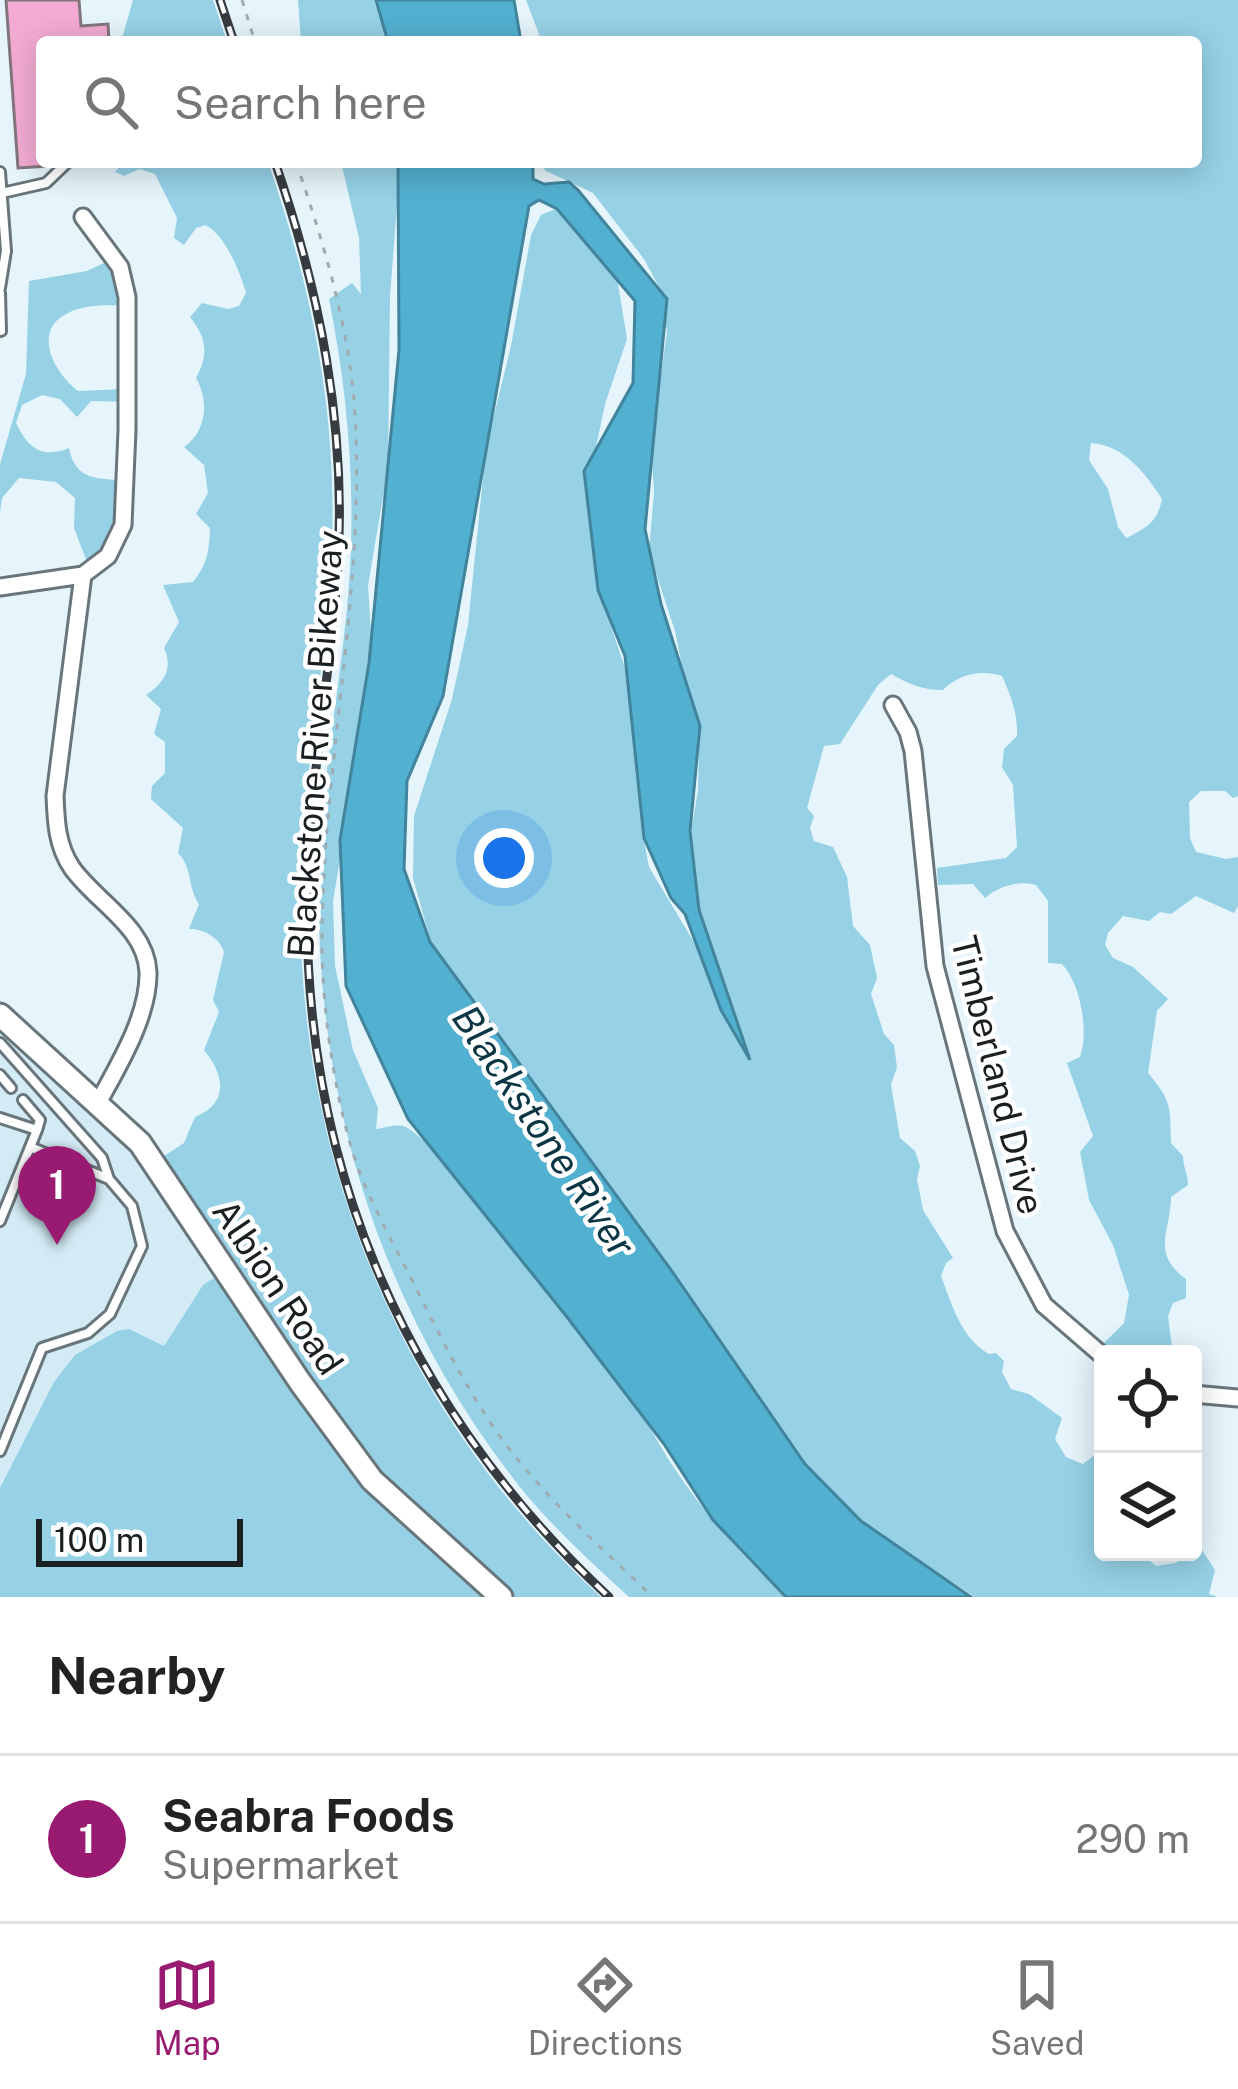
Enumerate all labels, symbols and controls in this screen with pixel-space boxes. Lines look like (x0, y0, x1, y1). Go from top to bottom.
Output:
search box (36, 36, 1202, 168)
icon: search (78, 69, 144, 135)
text: Search here (174, 76, 427, 129)
street label: Blackstone River Bikeway (279, 529, 351, 959)
your location (474, 828, 534, 888)
street label: Timberland Drive (943, 931, 1053, 1219)
water label: Blackstone River (443, 997, 645, 1266)
pin: 1 (18, 1146, 96, 1245)
street label: Albion Road (204, 1192, 352, 1382)
map controls (1094, 1345, 1202, 1561)
button: locate (1094, 1345, 1202, 1453)
button: layers (1094, 1453, 1202, 1561)
scale bar (36, 1513, 243, 1566)
text: 100 m (54, 1521, 144, 1559)
text: Nearby (48, 1646, 225, 1705)
text: Seabra Foods (162, 1789, 455, 1842)
text: 1 (79, 1816, 95, 1862)
text: 290 m (1076, 1816, 1190, 1862)
text: Supermarket (162, 1842, 399, 1888)
tab: Map (154, 1952, 221, 2062)
tab: Directions (528, 1952, 683, 2062)
tab: Saved (990, 1952, 1084, 2062)

